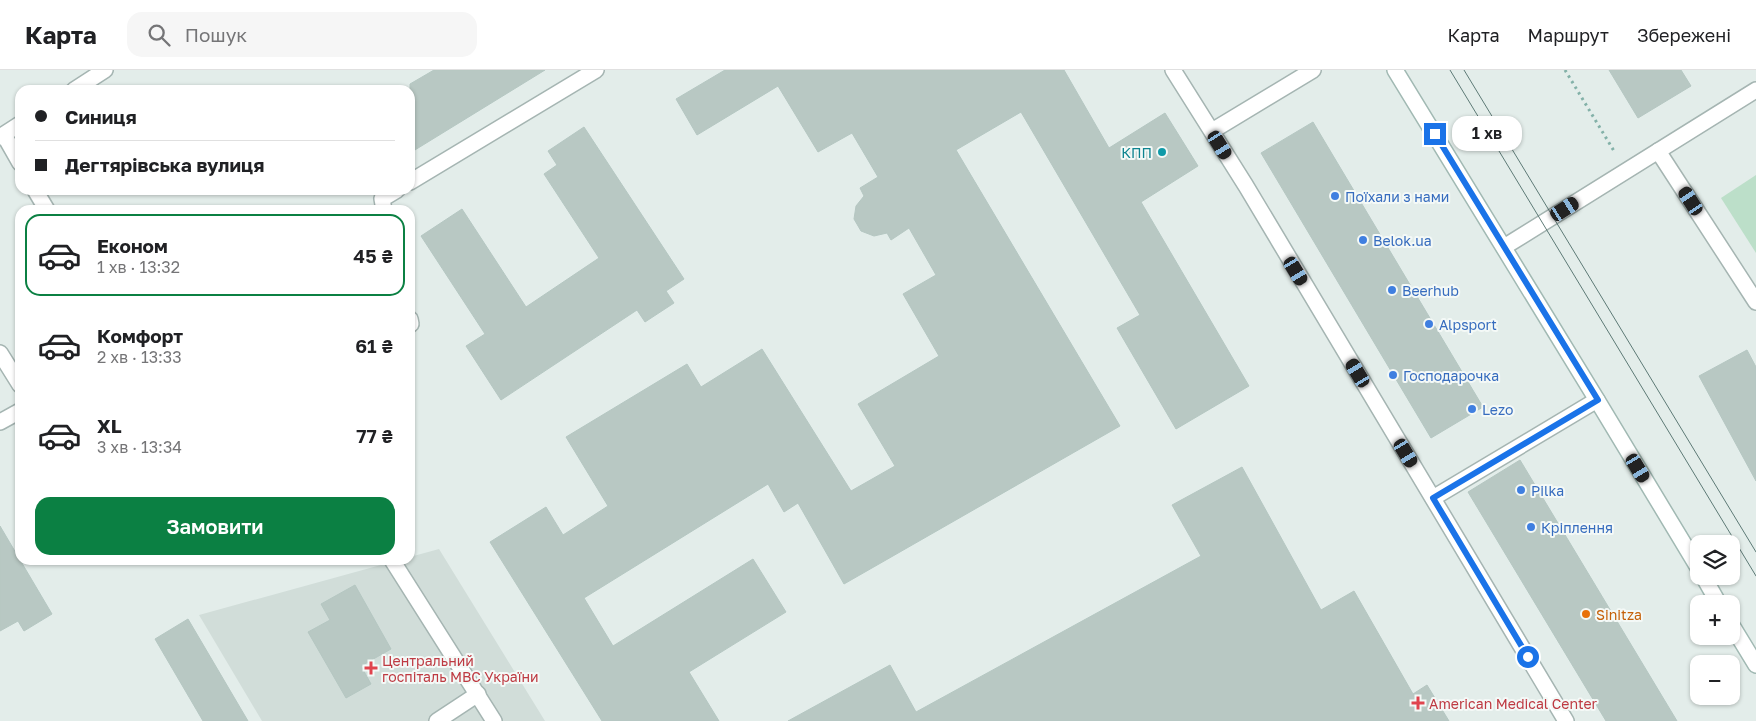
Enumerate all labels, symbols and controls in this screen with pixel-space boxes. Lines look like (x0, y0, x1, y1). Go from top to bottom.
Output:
search box (127, 12, 477, 57)
text: Карта (25, 20, 97, 49)
icon: search (145, 21, 173, 49)
text: Пошук (185, 23, 247, 46)
text: Карта (1447, 24, 1500, 46)
text: Маршрут (1528, 24, 1609, 46)
text: Збережені (1637, 24, 1731, 46)
text: Синиця (65, 105, 137, 128)
callout: 1 хв (1452, 116, 1522, 152)
route end (1424, 123, 1446, 145)
text: 1 хв (1472, 123, 1502, 143)
car (1205, 128, 1234, 162)
place label: КПП (1121, 144, 1152, 161)
marker: КПП (1156, 146, 1168, 158)
text: Дегтярівська вулиця (65, 153, 264, 176)
car (1676, 184, 1705, 218)
place label: Поїхали з нами (1345, 188, 1449, 205)
marker: Поїхали з нами (1329, 190, 1341, 202)
car (1548, 195, 1581, 223)
place label: Belok.ua (1373, 232, 1432, 249)
icon: car (37, 233, 82, 278)
text: Економ (97, 234, 168, 257)
marker: Belok.ua (1357, 234, 1369, 246)
text: 45 ₴ (353, 244, 393, 267)
car (1281, 254, 1310, 288)
text: 1 хв · 13:32 (97, 257, 180, 277)
place label: Beerhub (1402, 282, 1459, 299)
marker: Beerhub (1386, 284, 1398, 296)
place label: Alpsport (1439, 316, 1497, 333)
marker: Alpsport (1423, 318, 1435, 330)
icon: car (37, 323, 82, 368)
text: Комфорт (97, 324, 183, 347)
text: 61 ₴ (355, 334, 393, 357)
text: 2 хв · 13:33 (97, 347, 182, 367)
car (1343, 356, 1372, 390)
place label: Господарочка (1403, 367, 1499, 384)
marker: Господарочка (1387, 369, 1399, 381)
place label: Lezo (1482, 401, 1514, 418)
marker: Lezo (1466, 403, 1478, 415)
icon: car (37, 413, 82, 458)
text: XL (97, 414, 122, 437)
text: 77 ₴ (356, 424, 393, 447)
car (1391, 436, 1420, 470)
text: 3 хв · 13:34 (97, 437, 182, 457)
car (1623, 451, 1652, 485)
place label: Pilka (1531, 482, 1564, 499)
marker: Pilka (1515, 484, 1527, 496)
button: Замовити (35, 497, 395, 555)
place label: Кріплення (1541, 519, 1613, 536)
marker: Кріплення (1525, 521, 1537, 533)
map controls (1690, 535, 1740, 705)
button: layers (1690, 535, 1740, 585)
button: + (1690, 595, 1740, 645)
place label: Sinitza (1596, 606, 1642, 623)
marker: Sinitza (1580, 608, 1592, 620)
route start (1517, 646, 1539, 668)
place label: Центральний госпіталь МВС України (382, 652, 539, 685)
button: − (1690, 655, 1740, 705)
marker: Центральний госпіталь МВС України (364, 661, 378, 675)
place label: American Medical Center (1429, 695, 1598, 712)
marker: American Medical Center (1411, 696, 1425, 710)

